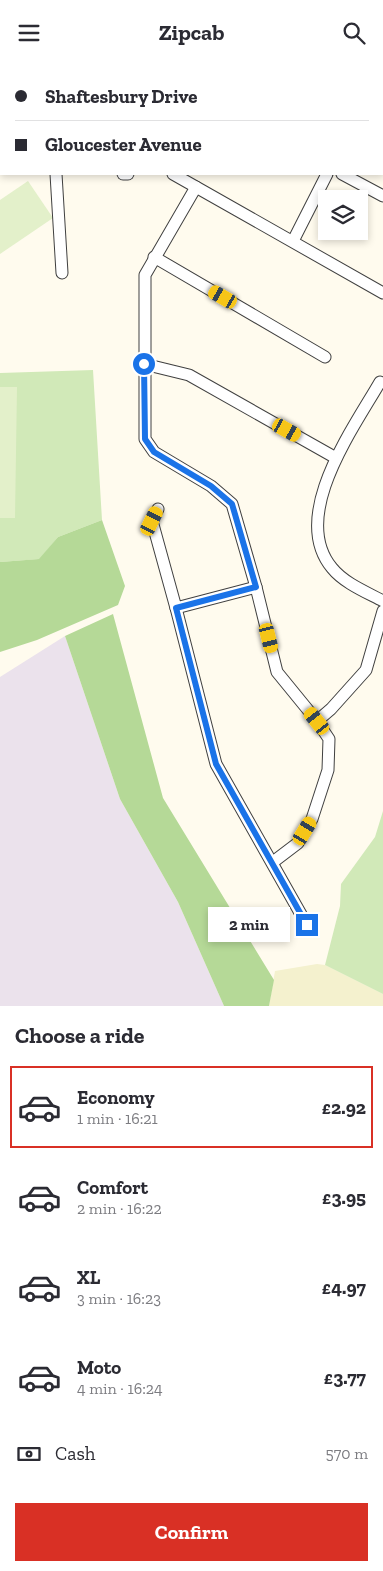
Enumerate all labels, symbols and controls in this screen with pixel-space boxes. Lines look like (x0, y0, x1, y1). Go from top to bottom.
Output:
icon: menu (15, 19, 43, 47)
text: Zipcab (159, 19, 224, 46)
icon: search (340, 19, 368, 47)
text: Shaftesbury Drive (45, 85, 197, 108)
text: Gloucester Avenue (45, 133, 202, 156)
map controls (318, 190, 368, 240)
button: layers (318, 190, 368, 240)
car (206, 283, 239, 311)
route start (133, 353, 155, 375)
car (270, 416, 303, 444)
car (138, 504, 165, 538)
car (258, 622, 279, 654)
car (301, 705, 332, 737)
car (290, 814, 319, 848)
callout: 2 min (207, 907, 290, 943)
route end (296, 914, 318, 936)
text: 2 min (229, 915, 269, 934)
text: Choose a ride (15, 1022, 145, 1049)
icon: car (17, 1085, 62, 1130)
text: Economy (77, 1086, 155, 1109)
text: £2.92 (322, 1096, 366, 1119)
text: 1 min · 16:21 (77, 1109, 158, 1128)
icon: car (17, 1175, 62, 1220)
text: Comfort (77, 1176, 148, 1199)
text: £3.95 (322, 1186, 366, 1209)
text: 2 min · 16:22 (77, 1199, 162, 1218)
icon: car (17, 1265, 62, 1310)
text: XL (77, 1266, 100, 1289)
text: £4.97 (322, 1276, 366, 1299)
text: 3 min · 16:23 (77, 1289, 161, 1308)
icon: car (17, 1355, 62, 1400)
text: Moto (77, 1356, 121, 1379)
text: £3.77 (324, 1366, 366, 1389)
text: 4 min · 16:24 (77, 1379, 163, 1398)
icon: cash (15, 1440, 43, 1468)
text: Cash (55, 1442, 95, 1465)
text: 570 m (326, 1444, 368, 1463)
button: Confirm (15, 1503, 368, 1561)

